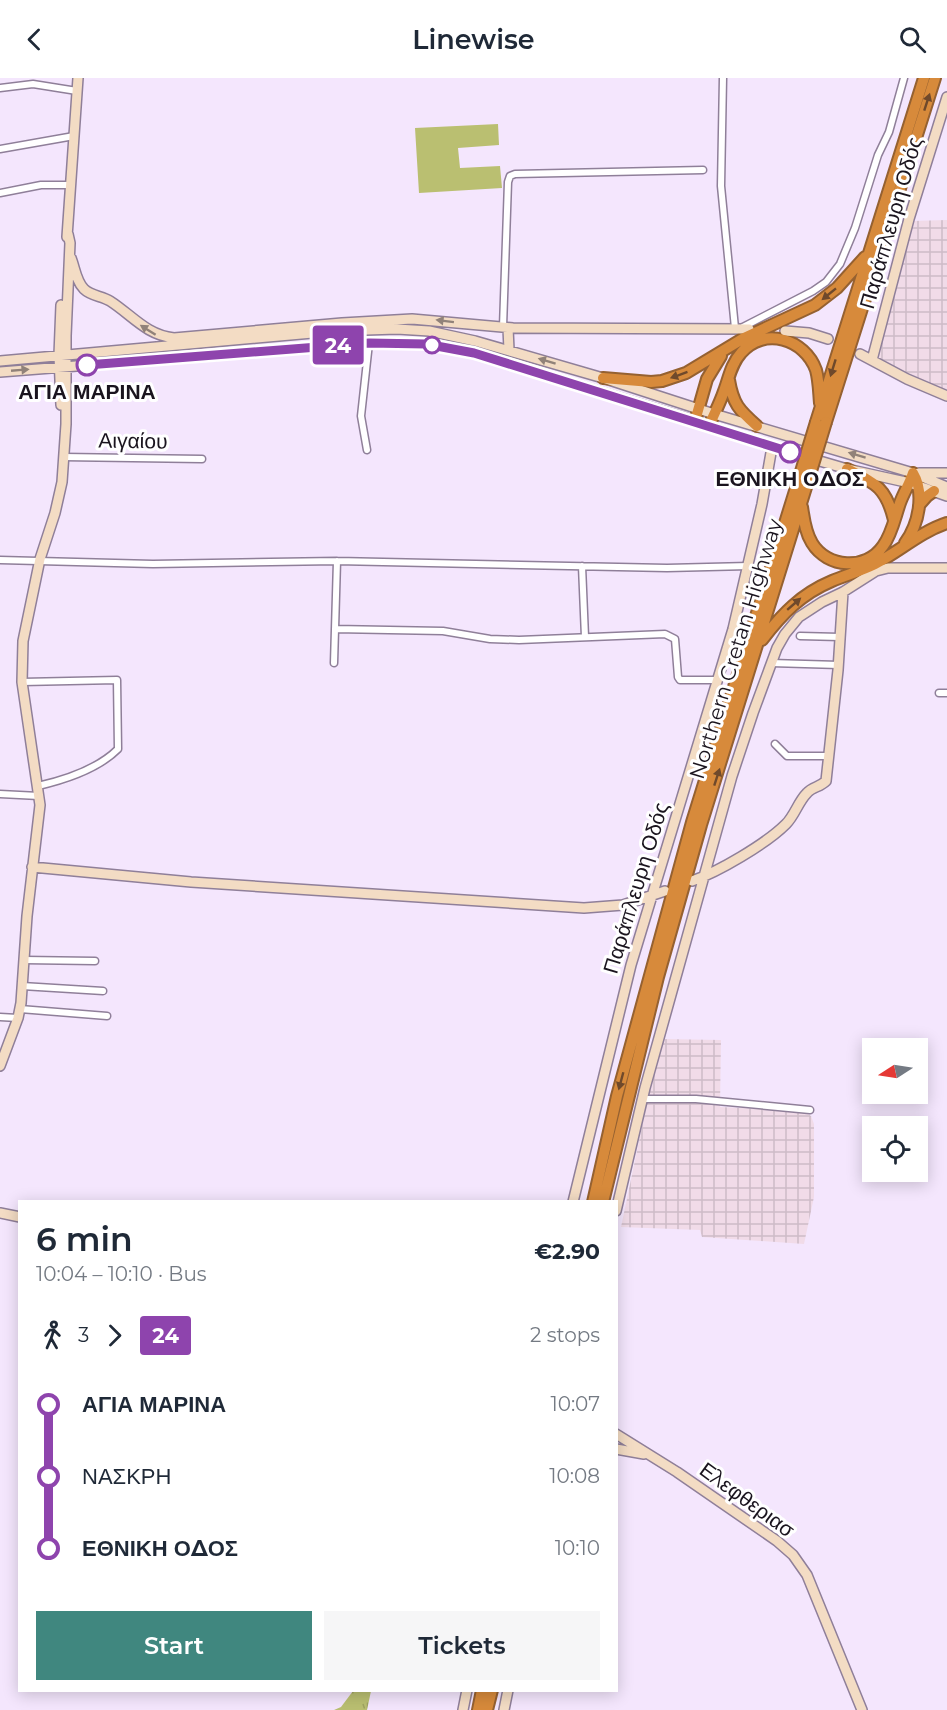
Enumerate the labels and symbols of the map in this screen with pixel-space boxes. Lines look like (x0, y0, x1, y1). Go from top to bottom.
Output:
one-way arrow (923, 93, 933, 111)
street label: Παράπλευρη Οδός (854, 134, 927, 312)
one-way arrow (822, 287, 837, 300)
one-way arrow (435, 316, 454, 326)
one-way arrow (140, 324, 156, 335)
line badge: 24 (311, 326, 365, 364)
unlabelled marker (423, 336, 441, 354)
marker: ΑΓΙΑ ΜΑΡΙΝΑ (76, 354, 98, 376)
one-way arrow (538, 356, 556, 365)
one-way arrow (828, 359, 837, 377)
one-way arrow (11, 365, 30, 375)
one-way arrow (670, 371, 688, 381)
place label: ΑΓΙΑ ΜΑΡΙΝΑ (18, 379, 156, 404)
street label: Αιγαίου (98, 427, 168, 454)
marker: ΕΘΝΙΚΗ ΟΔΟΣ (779, 441, 801, 463)
one-way arrow (848, 450, 866, 459)
place label: ΕΘΝΙΚΗ ΟΔΟΣ (716, 466, 864, 491)
street label: Northern Cretan Highway (684, 515, 787, 782)
one-way arrow (786, 597, 802, 610)
one-way arrow (712, 768, 722, 786)
street label: Παράπλευρη Οδός (598, 799, 673, 976)
north arrow (862, 1038, 928, 1104)
one-way arrow (616, 1072, 625, 1090)
street label: Ελεφθεριασ (695, 1457, 800, 1542)

